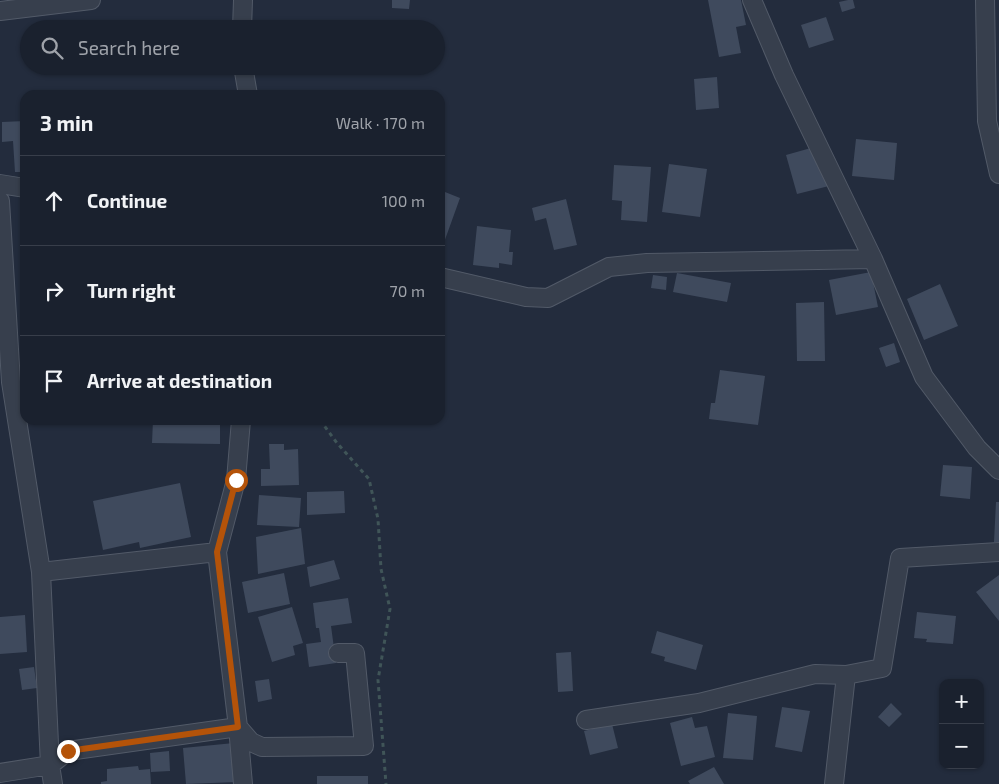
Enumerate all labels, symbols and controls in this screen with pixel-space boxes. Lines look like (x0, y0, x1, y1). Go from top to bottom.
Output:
search box (20, 20, 445, 75)
icon: search (38, 34, 66, 62)
text: Search here (78, 36, 180, 59)
text: 3 min (40, 110, 93, 135)
text: Walk · 170 m (336, 113, 425, 132)
icon: ahead (40, 187, 68, 215)
text: Continue (87, 189, 167, 212)
text: 100 m (382, 191, 425, 210)
icon: right (40, 277, 68, 305)
text: Turn right (87, 279, 175, 302)
text: 70 m (390, 281, 425, 300)
icon: arrive (40, 367, 68, 395)
text: Arrive at destination (87, 369, 272, 392)
route start (225, 469, 248, 492)
map controls (939, 679, 984, 769)
button: + (939, 679, 984, 724)
button: − (939, 724, 984, 769)
route end (57, 740, 80, 763)

